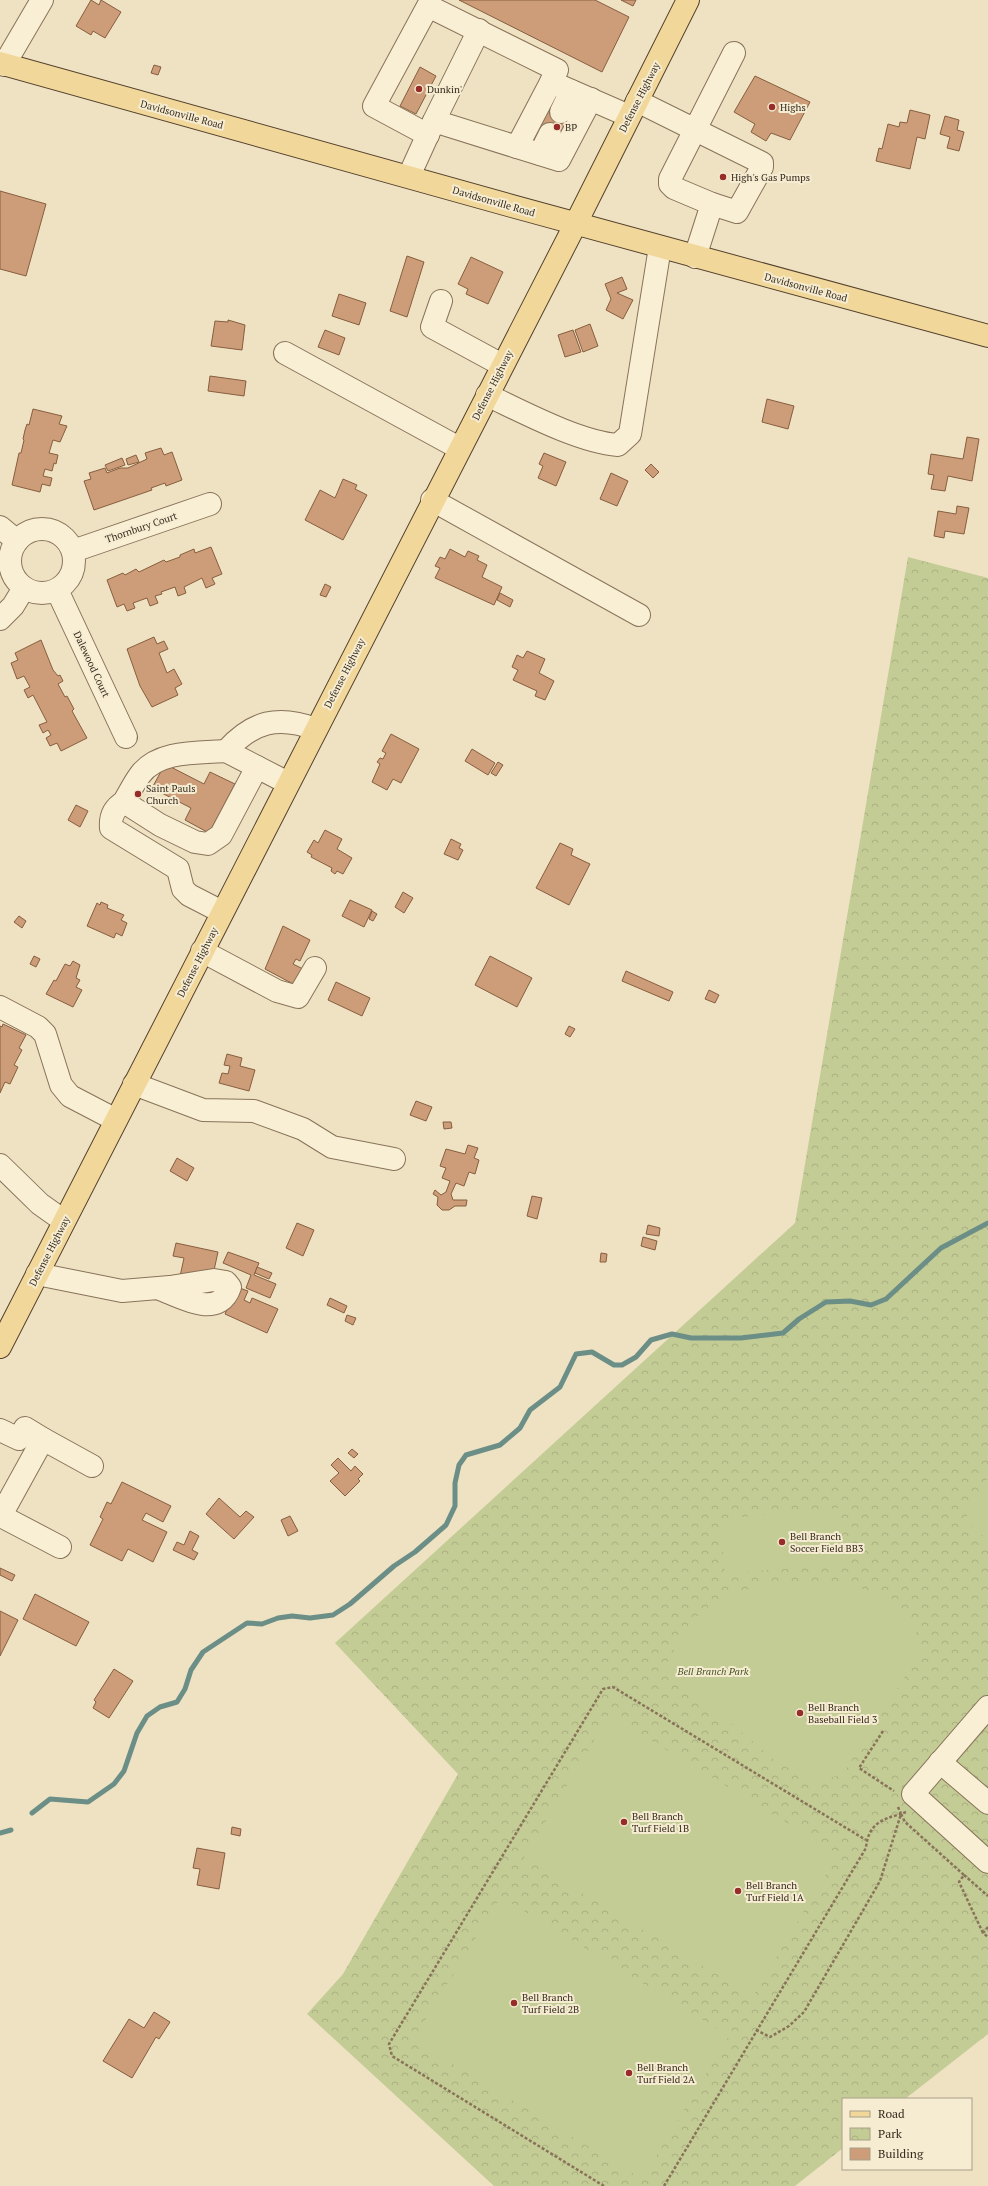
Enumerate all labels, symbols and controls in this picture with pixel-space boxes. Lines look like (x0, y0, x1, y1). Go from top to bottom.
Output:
street label: Defense Highway (616, 59, 663, 134)
place label: Dunkin' (427, 83, 462, 96)
marker: Dunkin' (414, 84, 424, 94)
street label: Davidsonville Road (139, 97, 225, 132)
place label: Highs (780, 101, 806, 114)
marker: Highs (767, 102, 777, 112)
place label: BP (565, 121, 577, 134)
marker: BP (552, 122, 562, 132)
place label: High's Gas Pumps (731, 171, 810, 184)
marker: High's Gas Pumps (718, 172, 728, 182)
street label: Davidsonville Road (451, 183, 537, 220)
street label: Davidsonville Road (763, 270, 849, 305)
street label: Defense Highway (469, 347, 516, 422)
street label: Thornbury Court (104, 509, 179, 546)
street label: Dalewood Court (71, 629, 113, 700)
street label: Defense Highway (321, 635, 368, 710)
place label: Saint Pauls Church (146, 782, 196, 807)
marker: Saint Pauls Church (133, 789, 143, 799)
street label: Defense Highway (174, 924, 221, 999)
street label: Defense Highway (26, 1213, 73, 1288)
place label: Bell Branch Soccer Field BB3 (790, 1530, 863, 1555)
marker: Bell Branch Soccer Field BB3 (777, 1537, 787, 1547)
park label: Bell Branch Park (676, 1665, 749, 1678)
place label: Bell Branch Baseball Field 3 (808, 1701, 877, 1726)
marker: Bell Branch Baseball Field 3 (795, 1708, 805, 1718)
place label: Bell Branch Turf Field 1B (632, 1810, 689, 1835)
marker: Bell Branch Turf Field 1B (619, 1817, 629, 1827)
place label: Bell Branch Turf Field 1A (746, 1879, 804, 1904)
marker: Bell Branch Turf Field 1A (733, 1886, 743, 1896)
place label: Bell Branch Turf Field 2B (522, 1991, 579, 2016)
marker: Bell Branch Turf Field 2B (509, 1998, 519, 2008)
place label: Bell Branch Turf Field 2A (637, 2061, 695, 2086)
marker: Bell Branch Turf Field 2A (624, 2068, 634, 2078)
legend (842, 2098, 972, 2170)
text: Road (878, 2106, 905, 2121)
text: Park (878, 2126, 903, 2141)
text: Building (878, 2146, 924, 2161)

